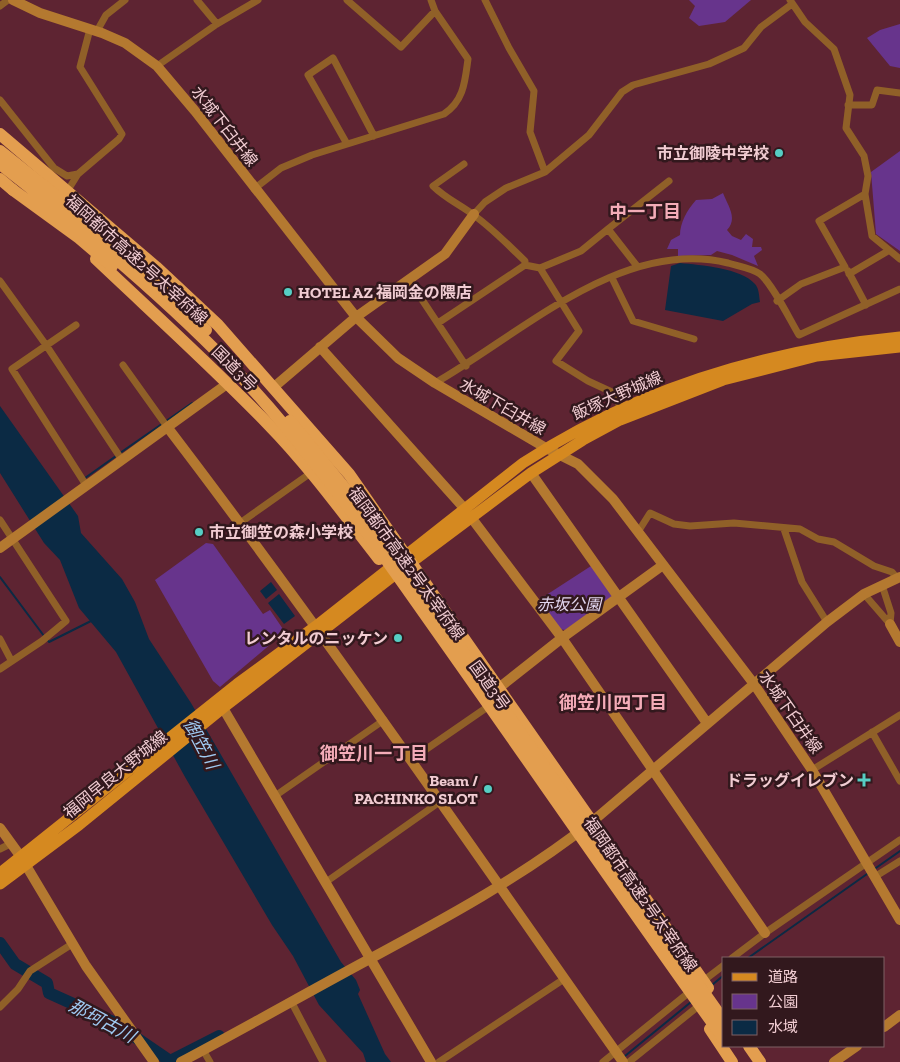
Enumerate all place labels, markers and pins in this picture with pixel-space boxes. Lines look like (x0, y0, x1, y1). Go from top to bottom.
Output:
place label: 市立御陵中学校 (657, 144, 769, 163)
marker: 市立御陵中学校 (773, 147, 785, 159)
place label: HOTEL AZ 福岡金の隈店 (298, 283, 472, 302)
marker: HOTEL AZ 福岡金の隈店 (282, 286, 294, 298)
place label: 市立御笠の森小学校 (209, 523, 353, 542)
marker: 市立御笠の森小学校 (193, 526, 205, 538)
place label: レンタルのニッケン (244, 629, 388, 648)
marker: レンタルのニッケン (392, 632, 404, 644)
place label: Beam / PACHINKO SLOT (354, 771, 479, 808)
place label: ドラッグイレブン (726, 771, 854, 790)
marker: ドラッグイレブン (858, 774, 870, 786)
marker: Beam / PACHINKO SLOT (482, 783, 494, 795)

